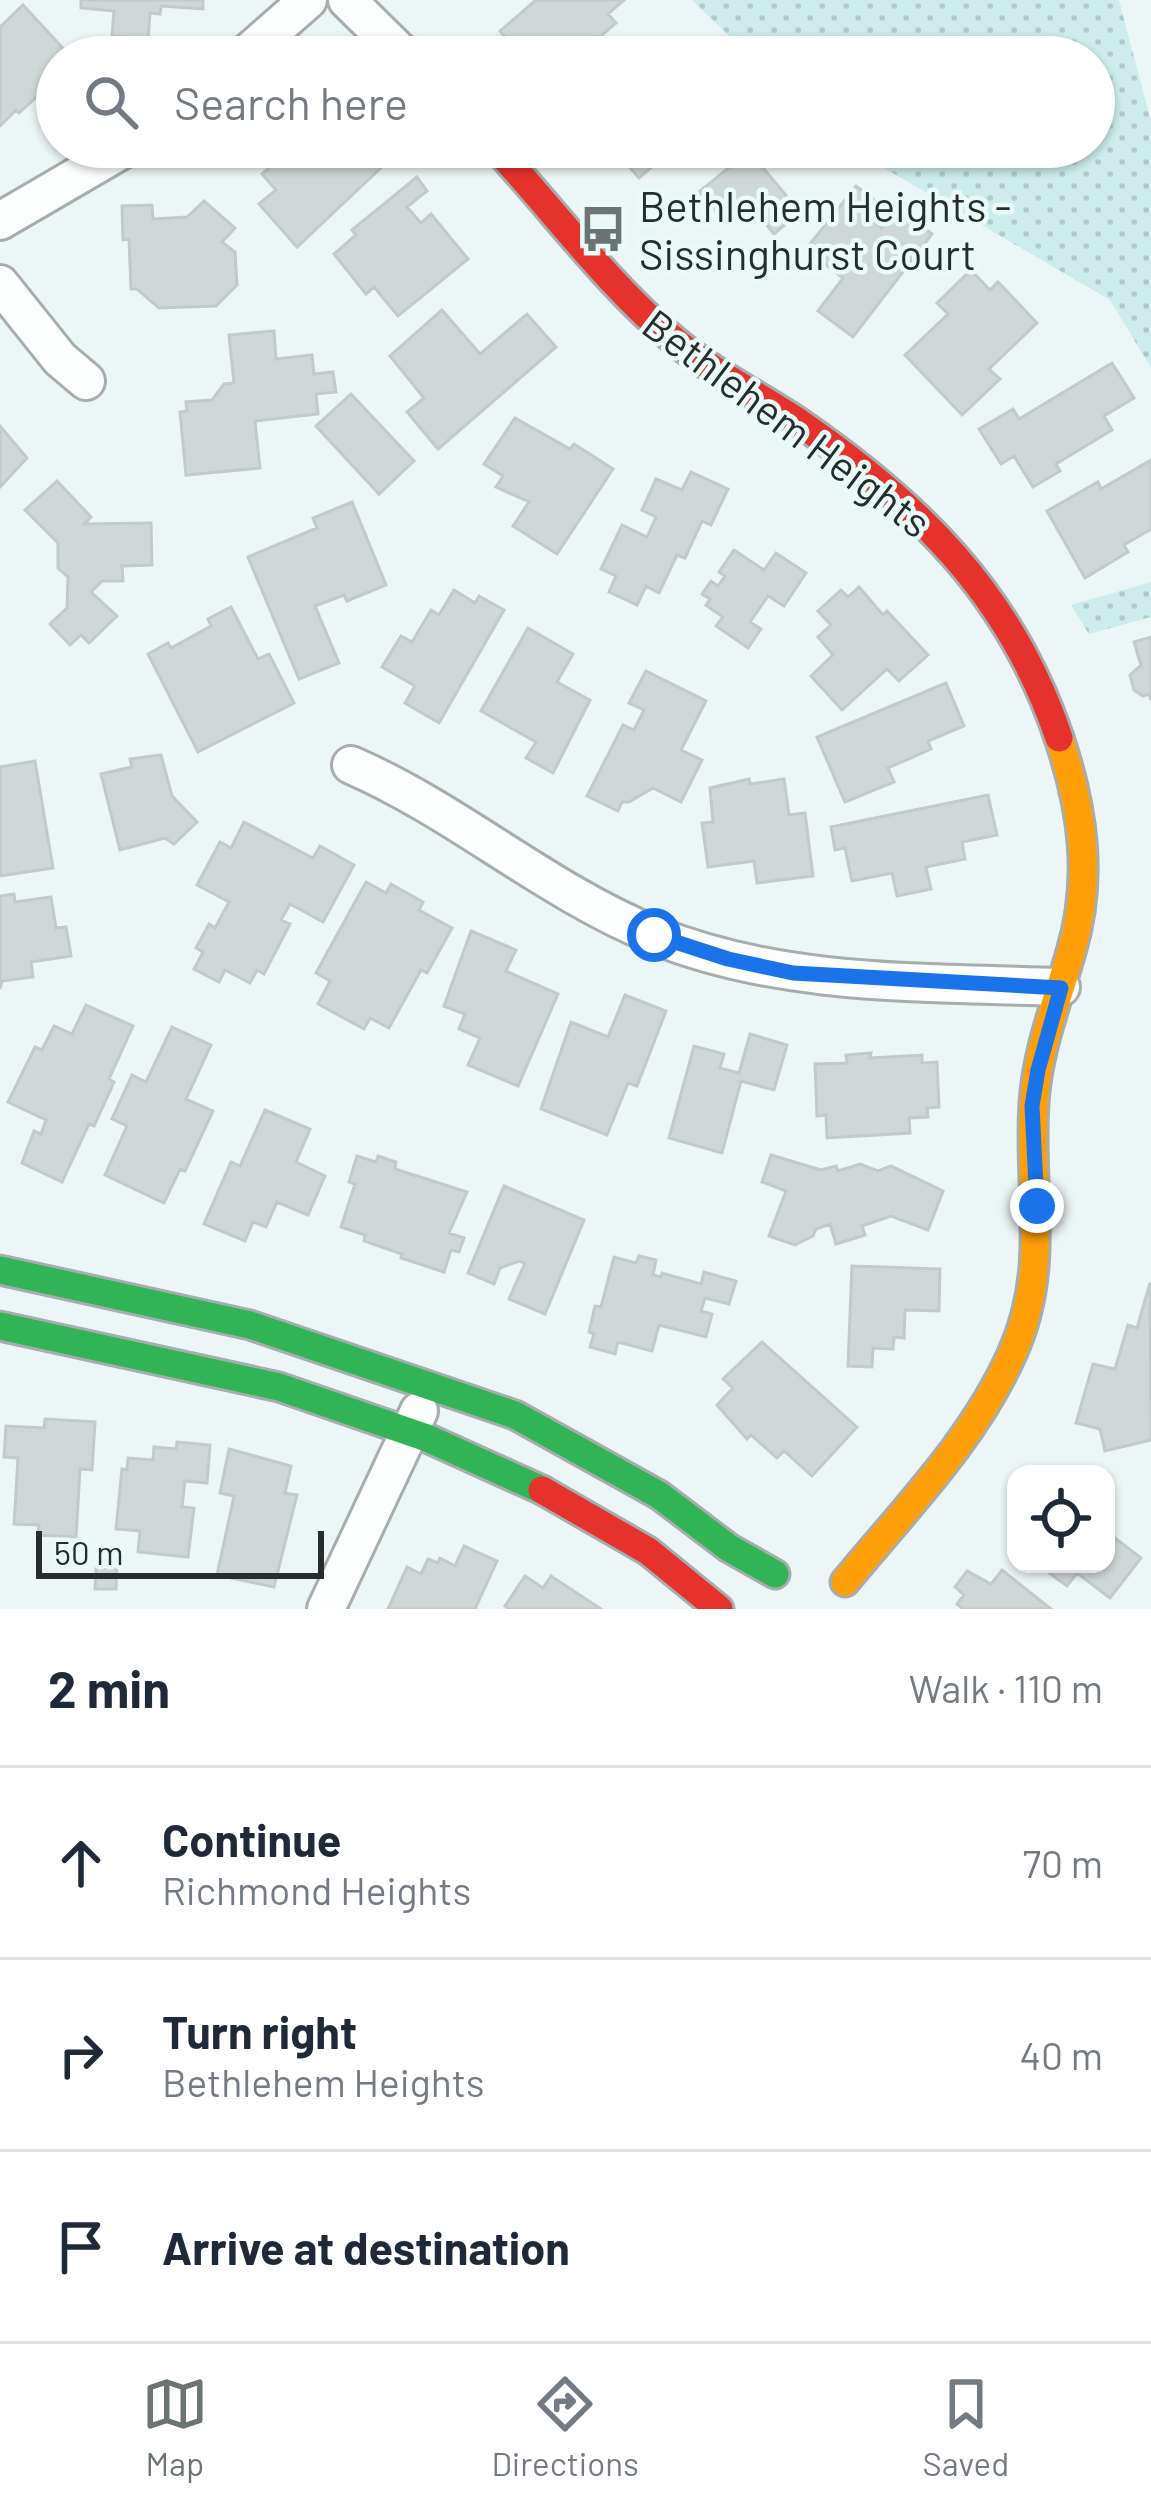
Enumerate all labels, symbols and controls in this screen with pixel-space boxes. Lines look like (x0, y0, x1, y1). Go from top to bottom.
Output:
search box (36, 36, 1115, 168)
icon: search (78, 69, 144, 135)
text: Search here (174, 75, 408, 129)
place label: Bethlehem Heights - Sissinghurst Court (639, 180, 1011, 279)
bus stop icon: Bethlehem Heights - Sissinghurst Court (578, 204, 628, 254)
street label: Bethlehem Heights (634, 297, 942, 547)
route start (627, 908, 681, 962)
route end (1010, 1179, 1064, 1233)
map controls (1007, 1465, 1115, 1573)
button: locate (1007, 1465, 1115, 1573)
scale bar (36, 1525, 324, 1578)
text: 50 m (54, 1532, 124, 1572)
text: 2 min (48, 1657, 170, 1718)
text: Walk · 110 m (909, 1664, 1103, 1711)
text: Continue (162, 1812, 341, 1866)
icon: ahead (48, 1830, 114, 1896)
text: 70 m (1022, 1839, 1103, 1886)
text: Richmond Heights (162, 1866, 471, 1913)
text: Turn right (162, 2004, 357, 2058)
icon: right (48, 2022, 114, 2088)
text: 40 m (1019, 2031, 1103, 2078)
text: Bethlehem Heights (162, 2058, 485, 2105)
icon: arrive (48, 2214, 114, 2280)
text: Arrive at destination (162, 2220, 570, 2274)
tab: Map (142, 2371, 208, 2483)
tab: Directions (491, 2371, 639, 2483)
tab: Saved (923, 2371, 1009, 2483)

